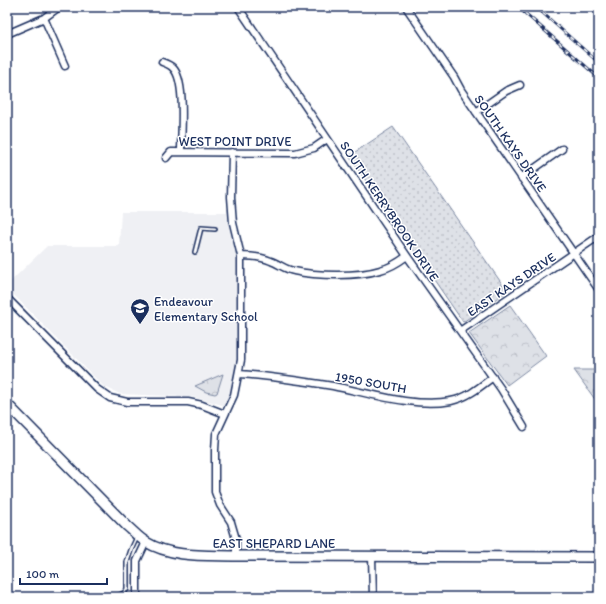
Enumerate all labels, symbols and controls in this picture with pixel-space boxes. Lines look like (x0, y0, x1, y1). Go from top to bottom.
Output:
street label: SOUTH KAYS DRIVE (471, 92, 550, 195)
street label: WEST POINT DRIVE (179, 134, 291, 149)
street label: SOUTH KERRYBROOK DRIVE (337, 138, 442, 284)
street label: EAST KAYS DRIVE (464, 249, 558, 320)
place label: Endeavour Elementary School (154, 294, 258, 324)
school or university icon: Endeavour Elementary School (129, 297, 151, 325)
street label: 1950 SOUTH (334, 369, 408, 396)
street label: EAST SHEPARD LANE (213, 536, 335, 551)
scale bar (20, 560, 107, 586)
text: 100 m (26, 567, 59, 581)

